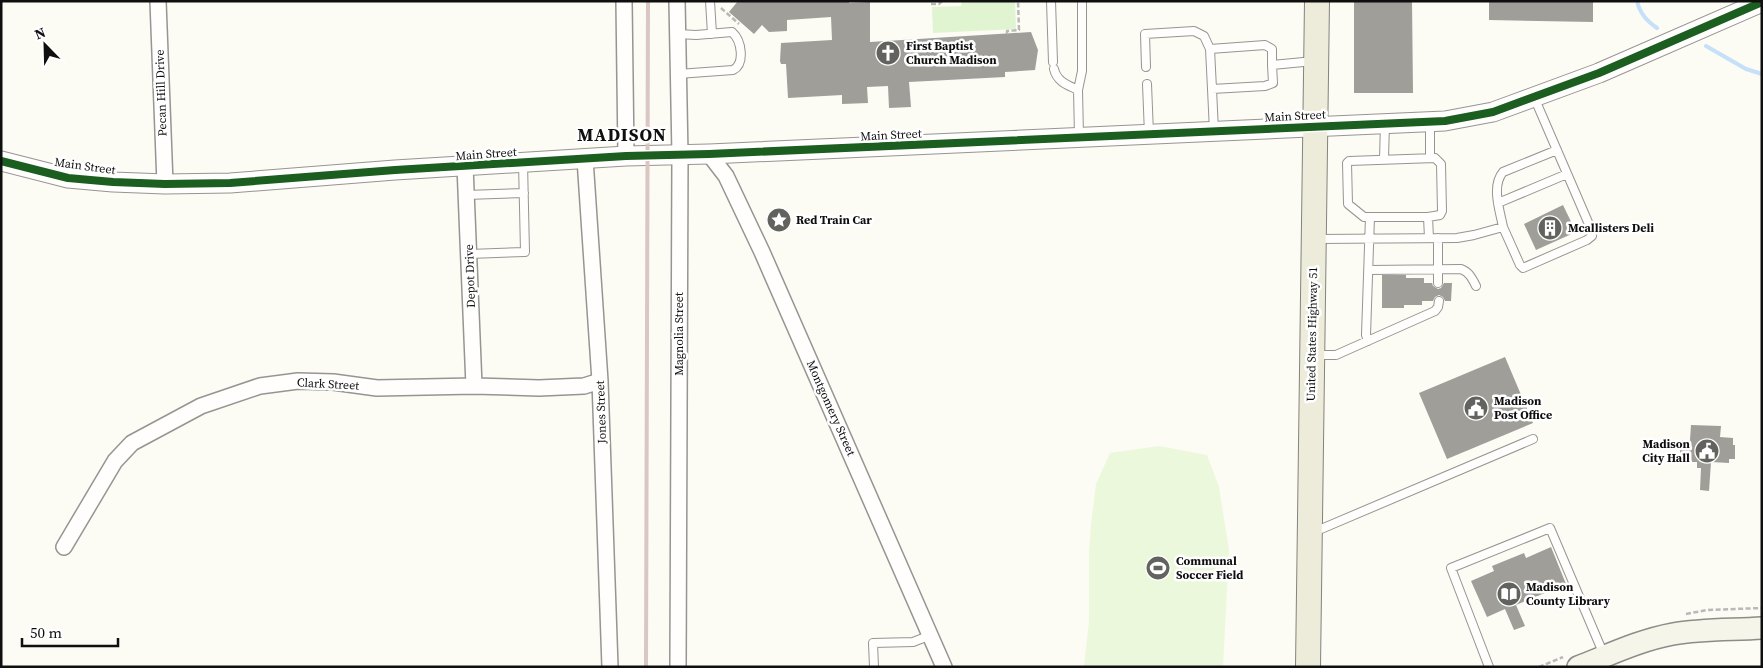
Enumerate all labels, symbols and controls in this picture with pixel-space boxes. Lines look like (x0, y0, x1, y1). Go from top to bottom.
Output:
north arrow (20, 20, 70, 70)
text: N (31, 22, 49, 44)
place label: First Baptist Church Madison (906, 38, 997, 68)
church icon: First Baptist Church Madison (875, 40, 901, 66)
street label: Pecan Hill Drive (151, 49, 171, 137)
street label: Main Street (1264, 106, 1326, 126)
district label: MADISON (577, 122, 667, 147)
street label: Main Street (860, 125, 922, 145)
street label: Main Street (455, 144, 517, 164)
street label: Main Street (54, 154, 117, 178)
place icon: Red Train Car (766, 207, 792, 233)
place label: Red Train Car (796, 212, 872, 228)
building icon: Mcallisters Deli (1537, 215, 1563, 241)
place label: Mcallisters Deli (1568, 220, 1654, 236)
street label: Depot Drive (461, 244, 479, 308)
street label: United States Highway 51 (1303, 266, 1321, 402)
street label: Magnolia Street (671, 292, 687, 376)
street label: Montgomery Street (803, 358, 859, 458)
street label: Clark Street (296, 374, 360, 394)
street label: Jones Street (592, 380, 610, 445)
place label: Madison Post Office (1494, 393, 1552, 423)
public building icon: Madison Post Office (1463, 395, 1489, 421)
place label: Madison City Hall (1642, 436, 1691, 466)
public building icon: Madison City Hall (1694, 438, 1720, 464)
place label: Communal Soccer Field (1176, 553, 1243, 583)
sports icon: Communal Soccer Field (1145, 555, 1171, 581)
place label: Madison County Library (1526, 579, 1611, 609)
library icon: Madison County Library (1496, 581, 1522, 607)
scale bar (22, 616, 119, 648)
text: 50 m (30, 622, 62, 643)

